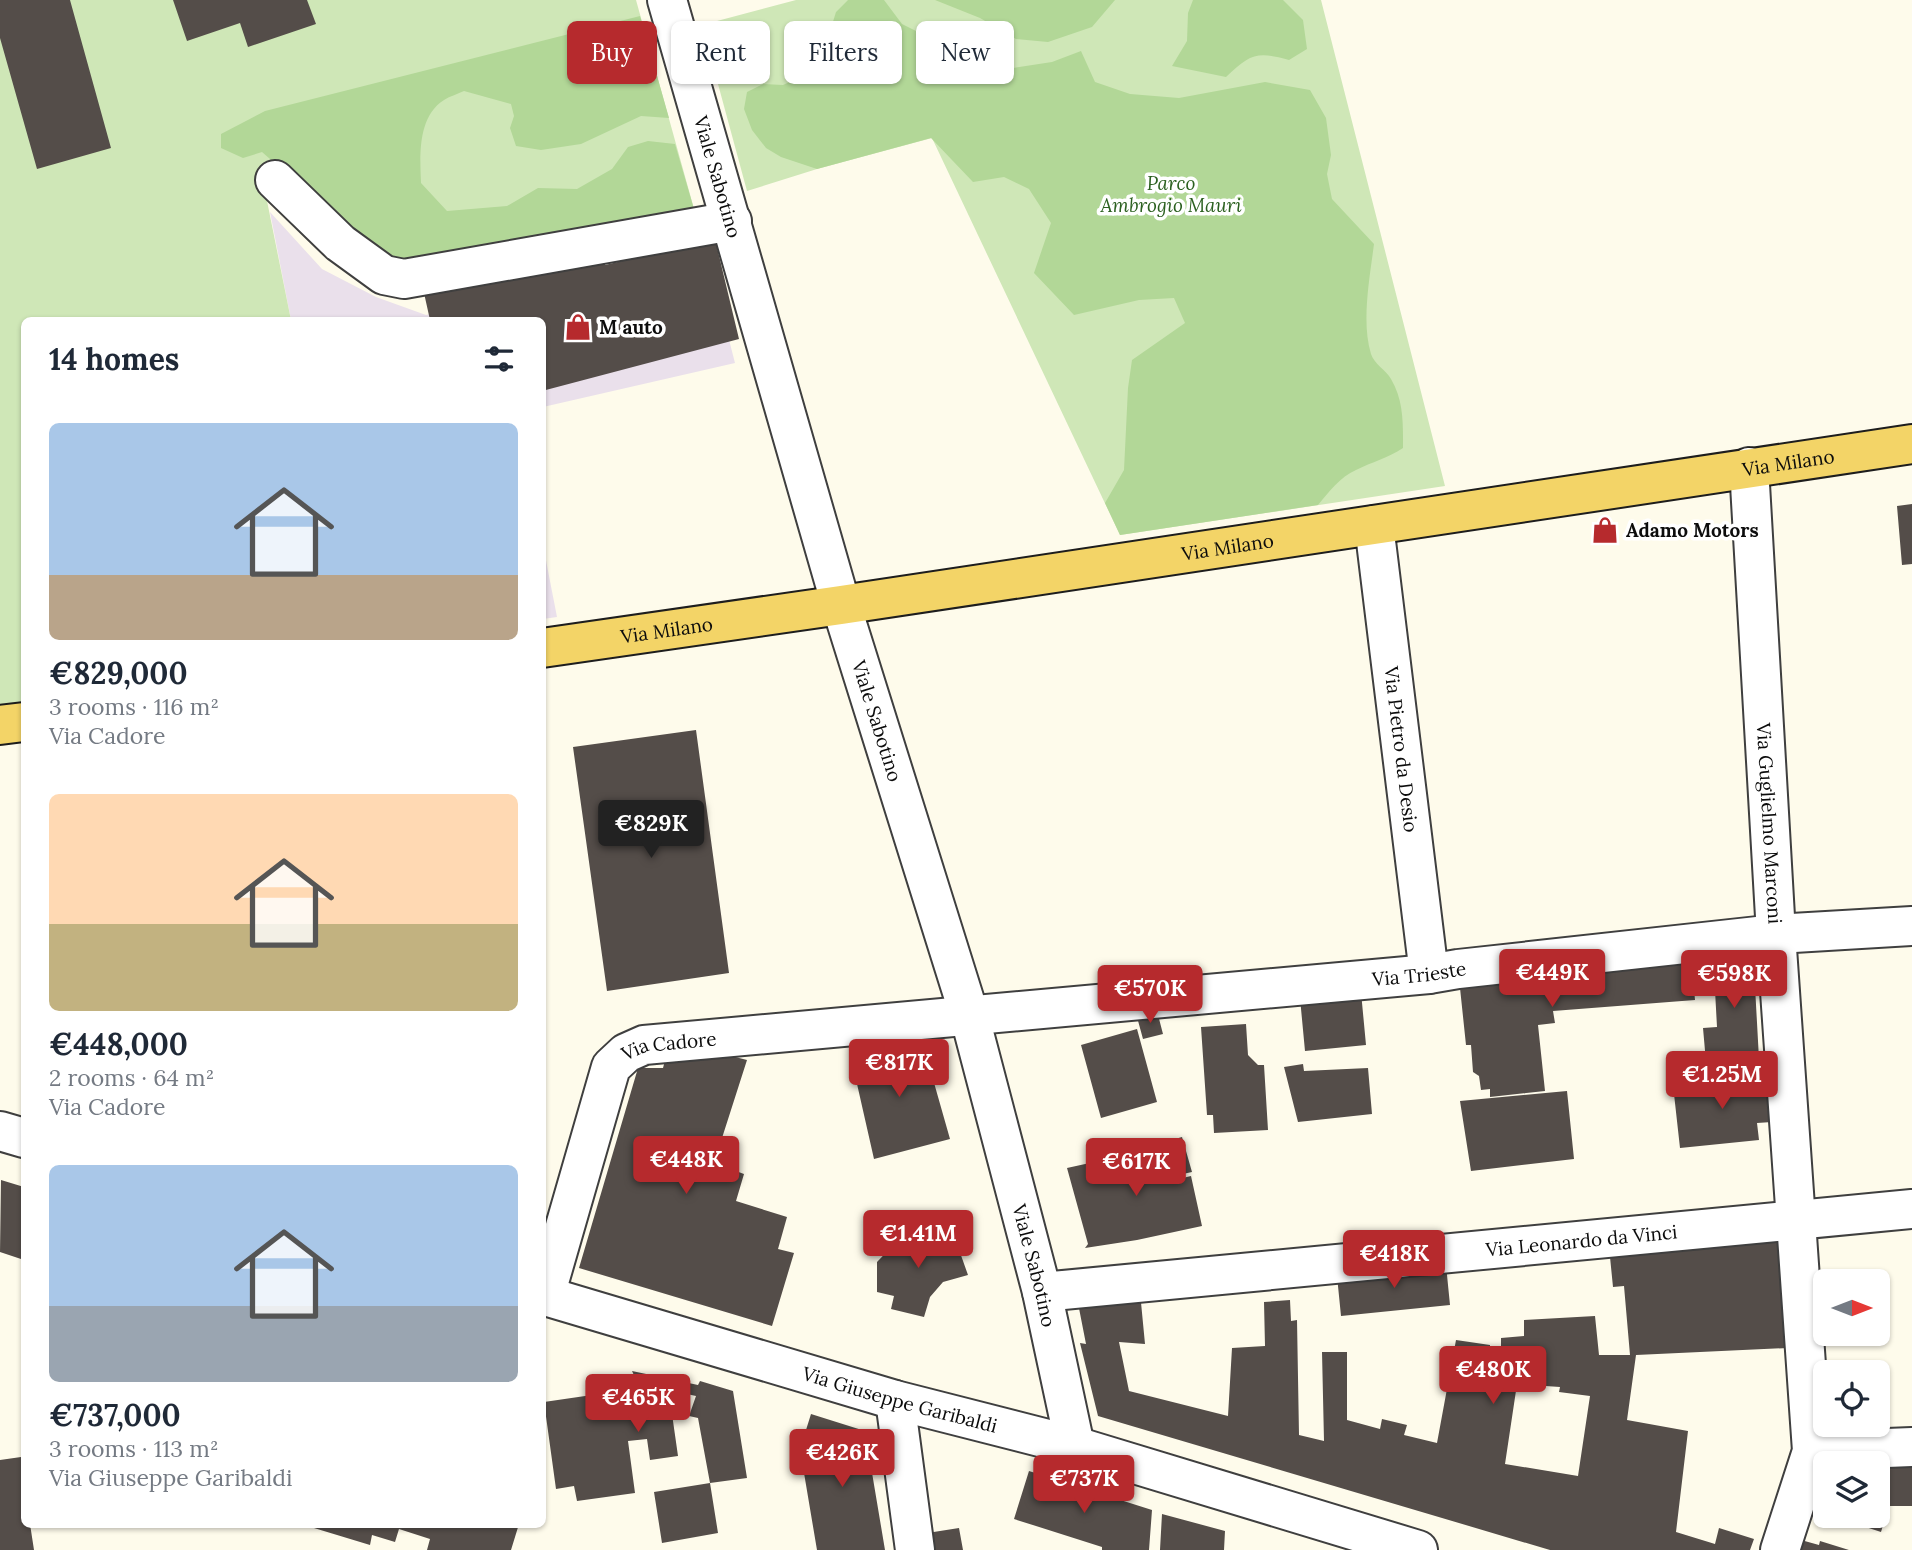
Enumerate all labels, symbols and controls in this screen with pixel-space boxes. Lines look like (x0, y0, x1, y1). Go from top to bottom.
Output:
chip: Buy (567, 21, 657, 84)
chip: Rent (671, 21, 770, 84)
chip: Filters (784, 21, 902, 84)
chip: New (916, 21, 1014, 84)
street label: Viale Sabotino (689, 112, 747, 241)
park label: Parco Ambrogio Mauri (1099, 171, 1242, 217)
shop icon: M auto (563, 312, 593, 342)
place label: M auto (599, 315, 663, 339)
text: 14 homes (49, 340, 179, 378)
icon: filters (480, 340, 518, 378)
street label: Via Milano (1740, 444, 1836, 482)
icon: home (221, 469, 347, 595)
shop icon: Adamo Motors (1590, 515, 1620, 545)
place label: Adamo Motors (1626, 518, 1759, 542)
street label: Via Milano (1179, 528, 1275, 566)
street label: Via Milano (618, 612, 714, 649)
text: €829,000 (49, 654, 188, 692)
street label: Viale Sabotino (847, 656, 908, 785)
street label: Via Pietro da Desio (1379, 664, 1424, 834)
text: 3 rooms · 116 m² (49, 692, 219, 721)
text: Via Cadore (49, 721, 165, 750)
street label: Via Guglielmo Marconi (1752, 721, 1787, 925)
pin: €829K (602, 800, 700, 860)
text: €829K (614, 808, 688, 837)
icon: home (221, 840, 347, 966)
pin: €449K (1503, 950, 1601, 1009)
pin: €598K (1685, 950, 1783, 1010)
street label: Via Trieste (1370, 956, 1467, 991)
text: €449K (1515, 957, 1589, 986)
text: €598K (1697, 958, 1771, 987)
pin: €570K (1101, 965, 1199, 1025)
text: €570K (1114, 973, 1186, 1002)
text: €448,000 (49, 1025, 188, 1063)
street label: Via Cadore (617, 1027, 717, 1066)
pin: €817K (850, 1040, 948, 1099)
text: €817K (865, 1047, 933, 1076)
pin: €1.25M (1665, 1052, 1779, 1111)
text: €1.25M (1682, 1059, 1762, 1088)
text: 2 rooms · 64 m² (49, 1063, 214, 1092)
text: Via Cadore (49, 1092, 165, 1121)
pin: €448K (637, 1136, 735, 1196)
pin: €617K (1087, 1138, 1185, 1198)
text: €448K (649, 1144, 723, 1173)
text: €617K (1102, 1146, 1170, 1175)
street label: Viale Sabotino (1007, 1200, 1061, 1329)
pin: €1.41M (861, 1210, 975, 1270)
icon: home (221, 1211, 347, 1337)
text: €1.41M (879, 1218, 957, 1247)
street label: Via Leonardo da Vinci (1484, 1219, 1678, 1262)
pin: €418K (1345, 1230, 1443, 1290)
text: €418K (1359, 1238, 1429, 1267)
north arrow (1813, 1269, 1890, 1346)
map controls (1813, 1269, 1890, 1528)
pin: €480K (1444, 1346, 1542, 1406)
text: €480K (1455, 1354, 1531, 1383)
button: locate (1813, 1360, 1890, 1437)
street label: Via Giuseppe Garibaldi (799, 1361, 1000, 1438)
pin: €465K (589, 1374, 687, 1434)
text: €465K (601, 1382, 675, 1411)
text: €737,000 (49, 1396, 181, 1434)
pin: €426K (793, 1430, 891, 1489)
text: 3 rooms · 113 m² (49, 1434, 219, 1463)
text: €426K (805, 1437, 879, 1466)
button: layers (1813, 1451, 1890, 1528)
pin: €737K (1035, 1456, 1133, 1515)
text: Via Giuseppe Garibaldi (49, 1463, 292, 1492)
text: €737K (1049, 1463, 1119, 1492)

